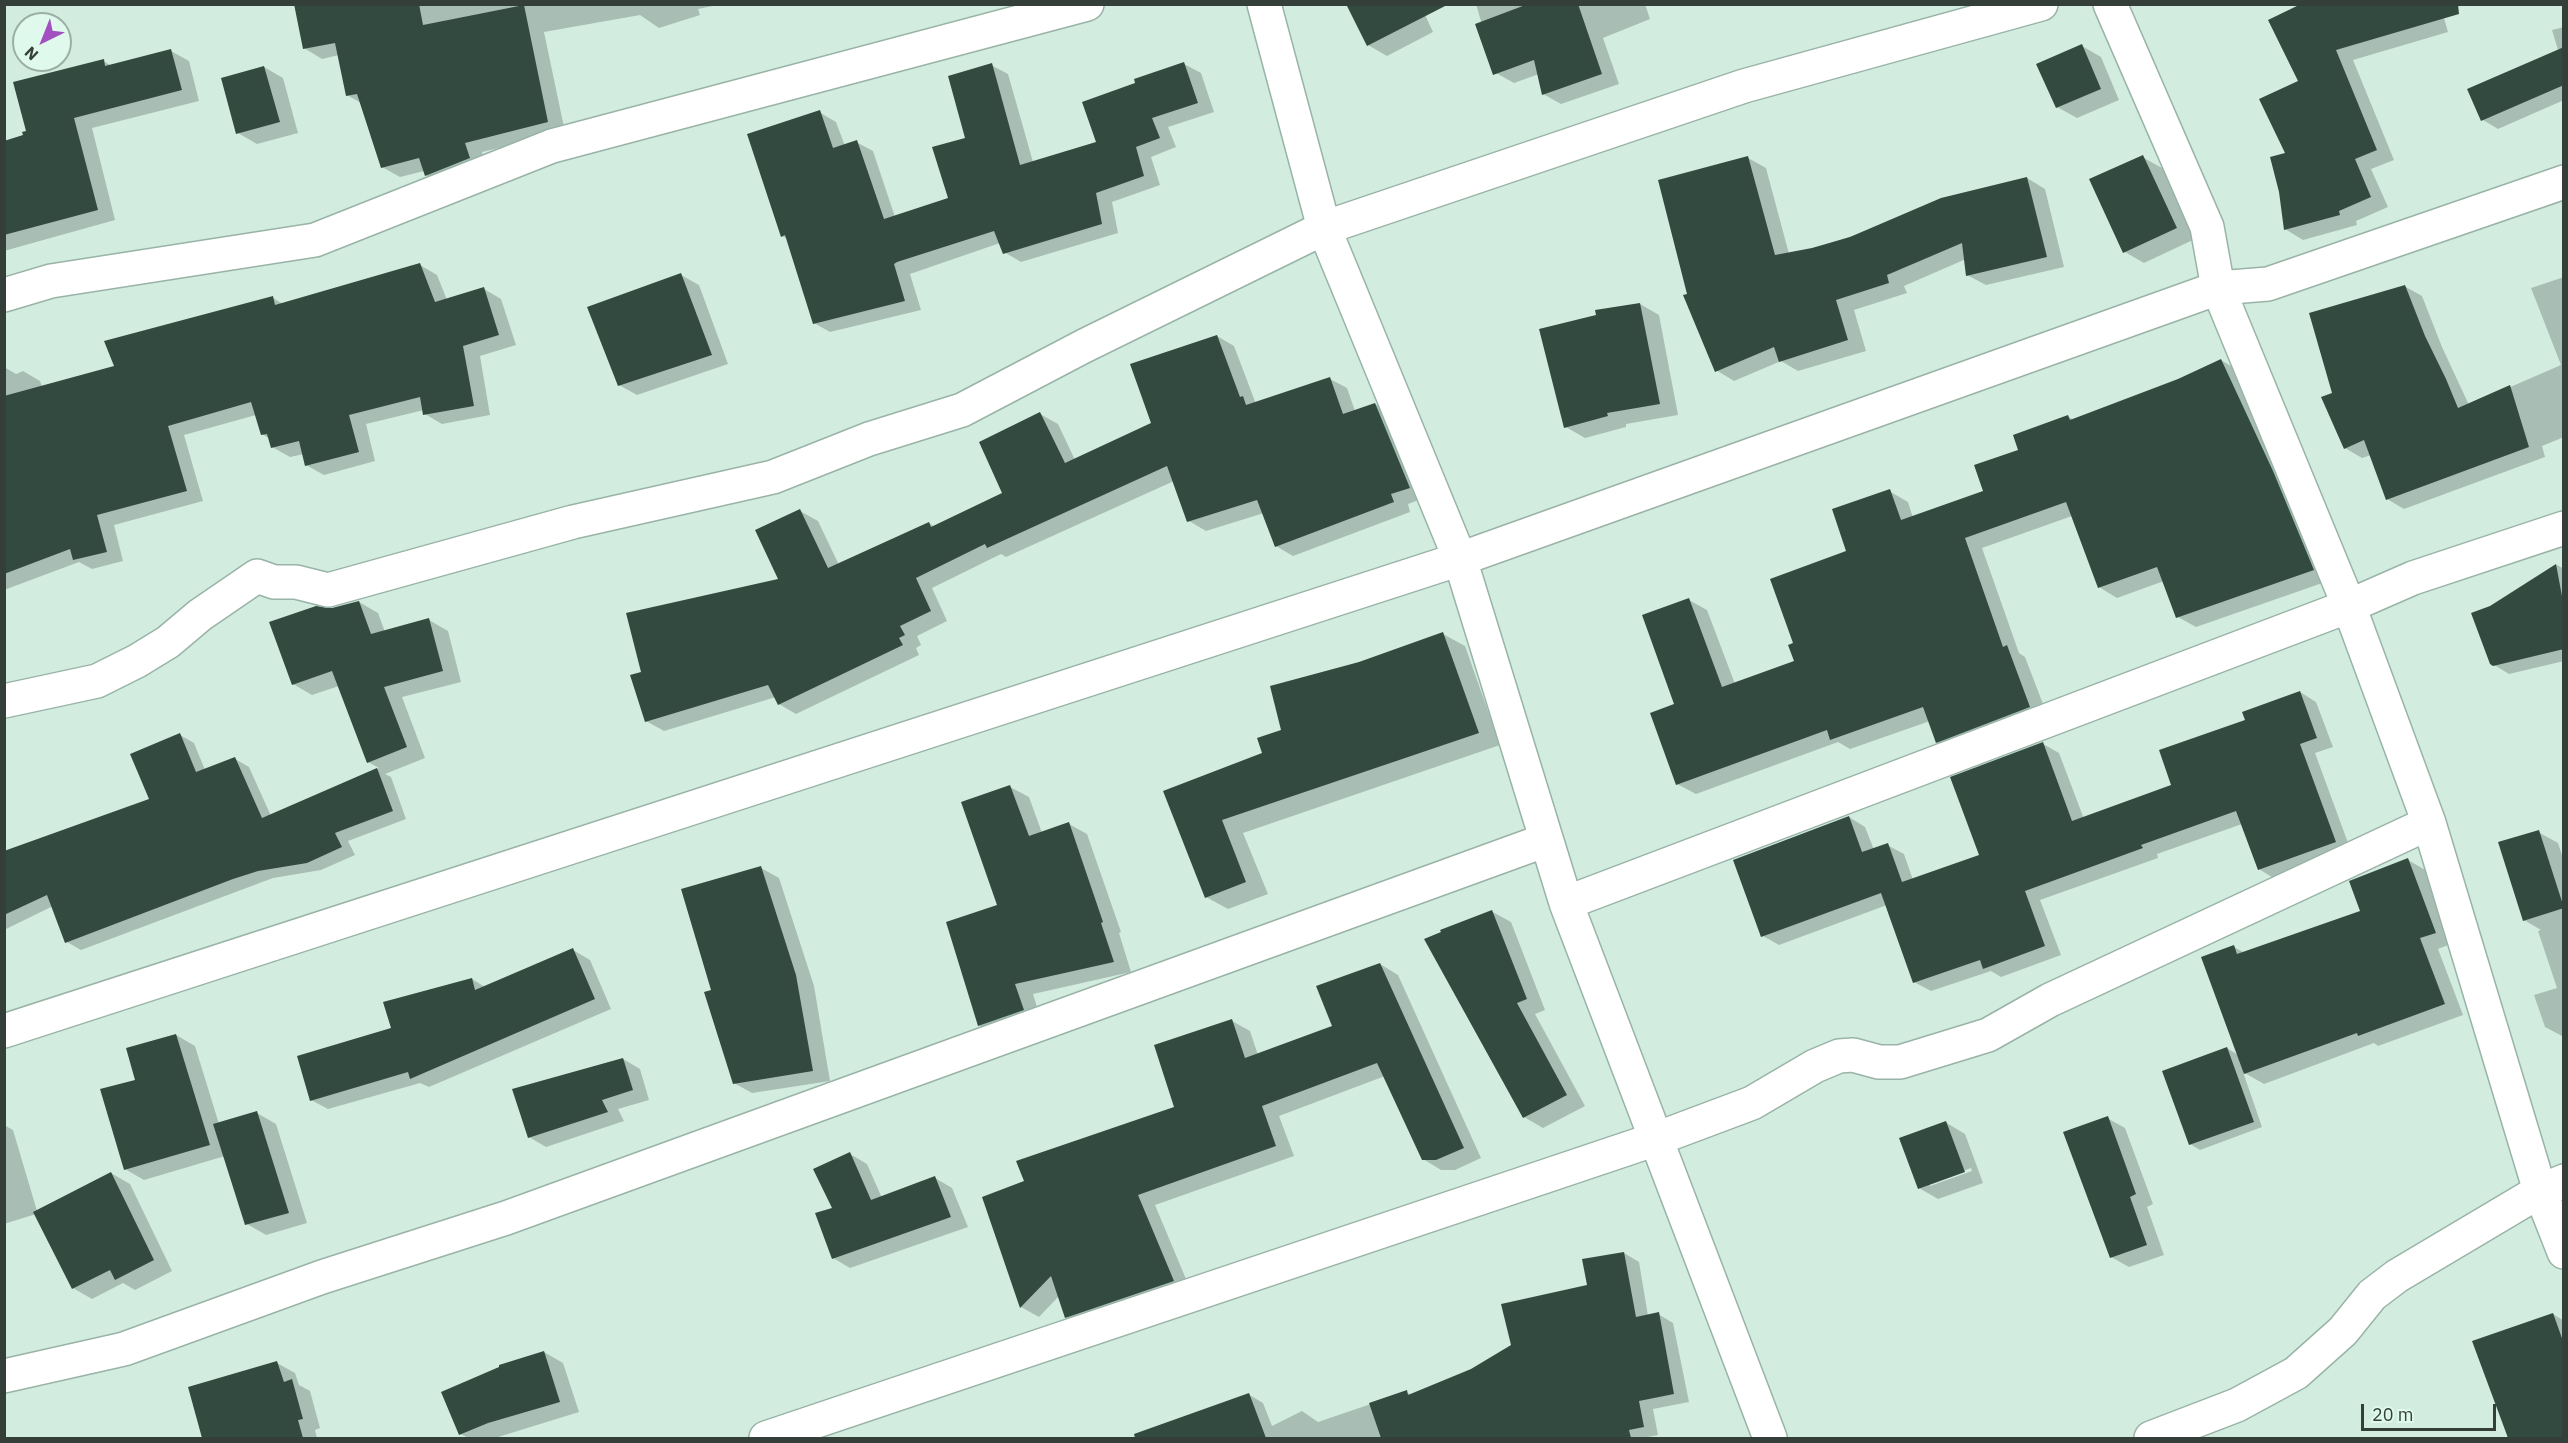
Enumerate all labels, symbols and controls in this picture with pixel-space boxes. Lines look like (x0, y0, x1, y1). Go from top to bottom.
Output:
north arrow (12, 12, 72, 72)
text: N (20, 42, 42, 65)
scale bar (2364, 1392, 2499, 1430)
text: 20 m (2372, 1403, 2414, 1426)

